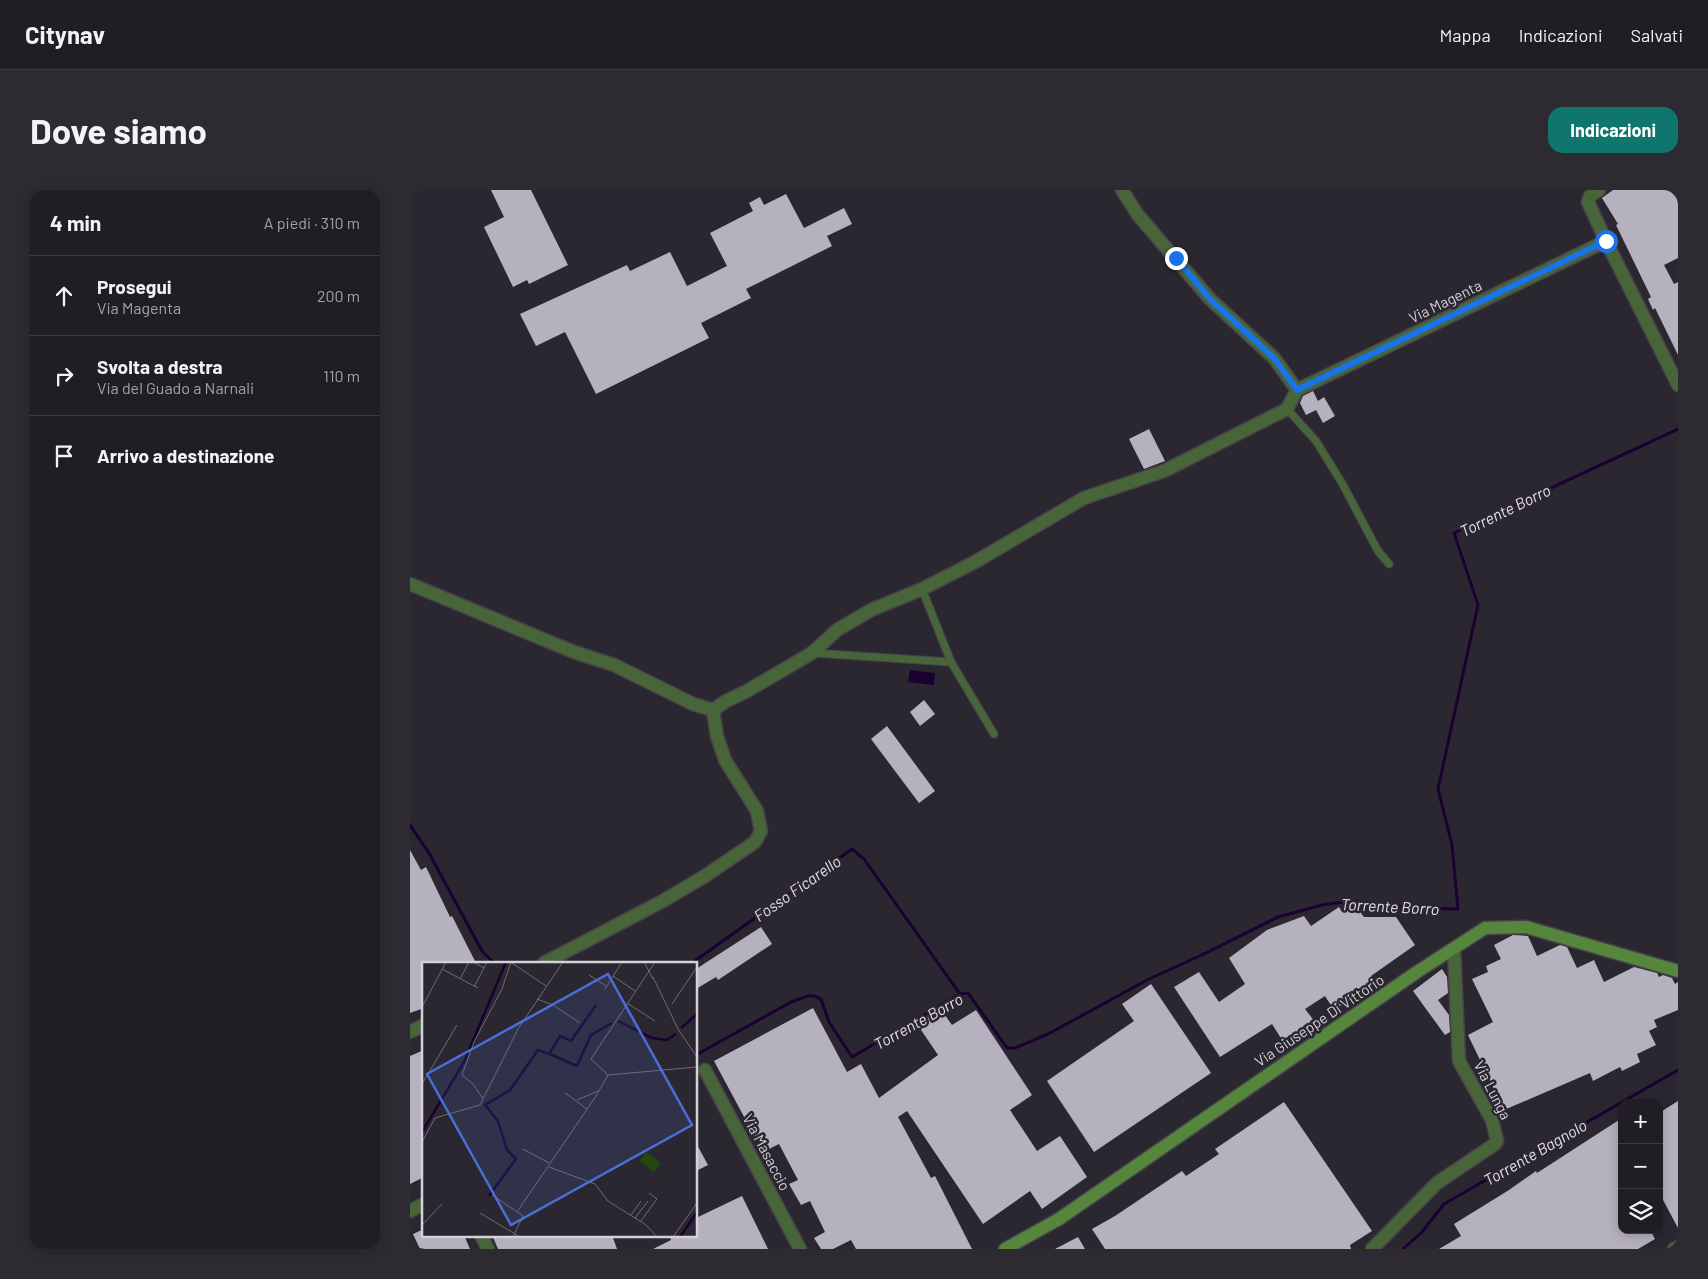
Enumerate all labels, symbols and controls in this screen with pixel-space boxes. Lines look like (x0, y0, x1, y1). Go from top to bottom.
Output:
text: Citynav (25, 20, 105, 49)
text: Mappa (1440, 24, 1491, 46)
text: Indicazioni (1519, 24, 1603, 46)
text: Salvati (1631, 24, 1683, 46)
button: Indicazioni (1548, 107, 1678, 153)
text: Dove siamo (30, 109, 207, 151)
text: 4 min (50, 210, 101, 235)
text: A piedi · 310 m (264, 213, 360, 232)
route start (1595, 230, 1618, 253)
route end (1165, 247, 1188, 270)
text: Prosegui (97, 275, 172, 298)
street label: Via Magenta (1406, 276, 1484, 326)
icon: ahead (50, 282, 78, 310)
text: 200 m (317, 286, 360, 305)
text: Via Magenta (97, 298, 181, 317)
text: Svolta a destra (97, 355, 223, 378)
icon: right (50, 362, 78, 390)
text: 110 m (323, 366, 360, 385)
text: Via del Guado a Narnali (97, 378, 254, 397)
icon: arrive (50, 442, 78, 470)
text: Arrivo a destinazione (97, 444, 275, 467)
water label: Torrente Borro (1456, 480, 1554, 540)
water label: Fosso Ficarello (750, 851, 844, 925)
water label: Torrente Borro (1340, 894, 1440, 918)
inset map (422, 962, 698, 1236)
street label: Via Giuseppe Di Vittorio (1251, 970, 1387, 1070)
water label: Torrente Borro (870, 989, 966, 1053)
street label: Via Lunga (1471, 1058, 1515, 1122)
map controls (1618, 1099, 1663, 1234)
button: + (1618, 1099, 1663, 1144)
street label: Via Masaccio (739, 1111, 795, 1193)
water label: Torrente Bagnolo (1480, 1115, 1590, 1189)
button: − (1618, 1144, 1663, 1189)
button: layers (1618, 1189, 1663, 1234)

